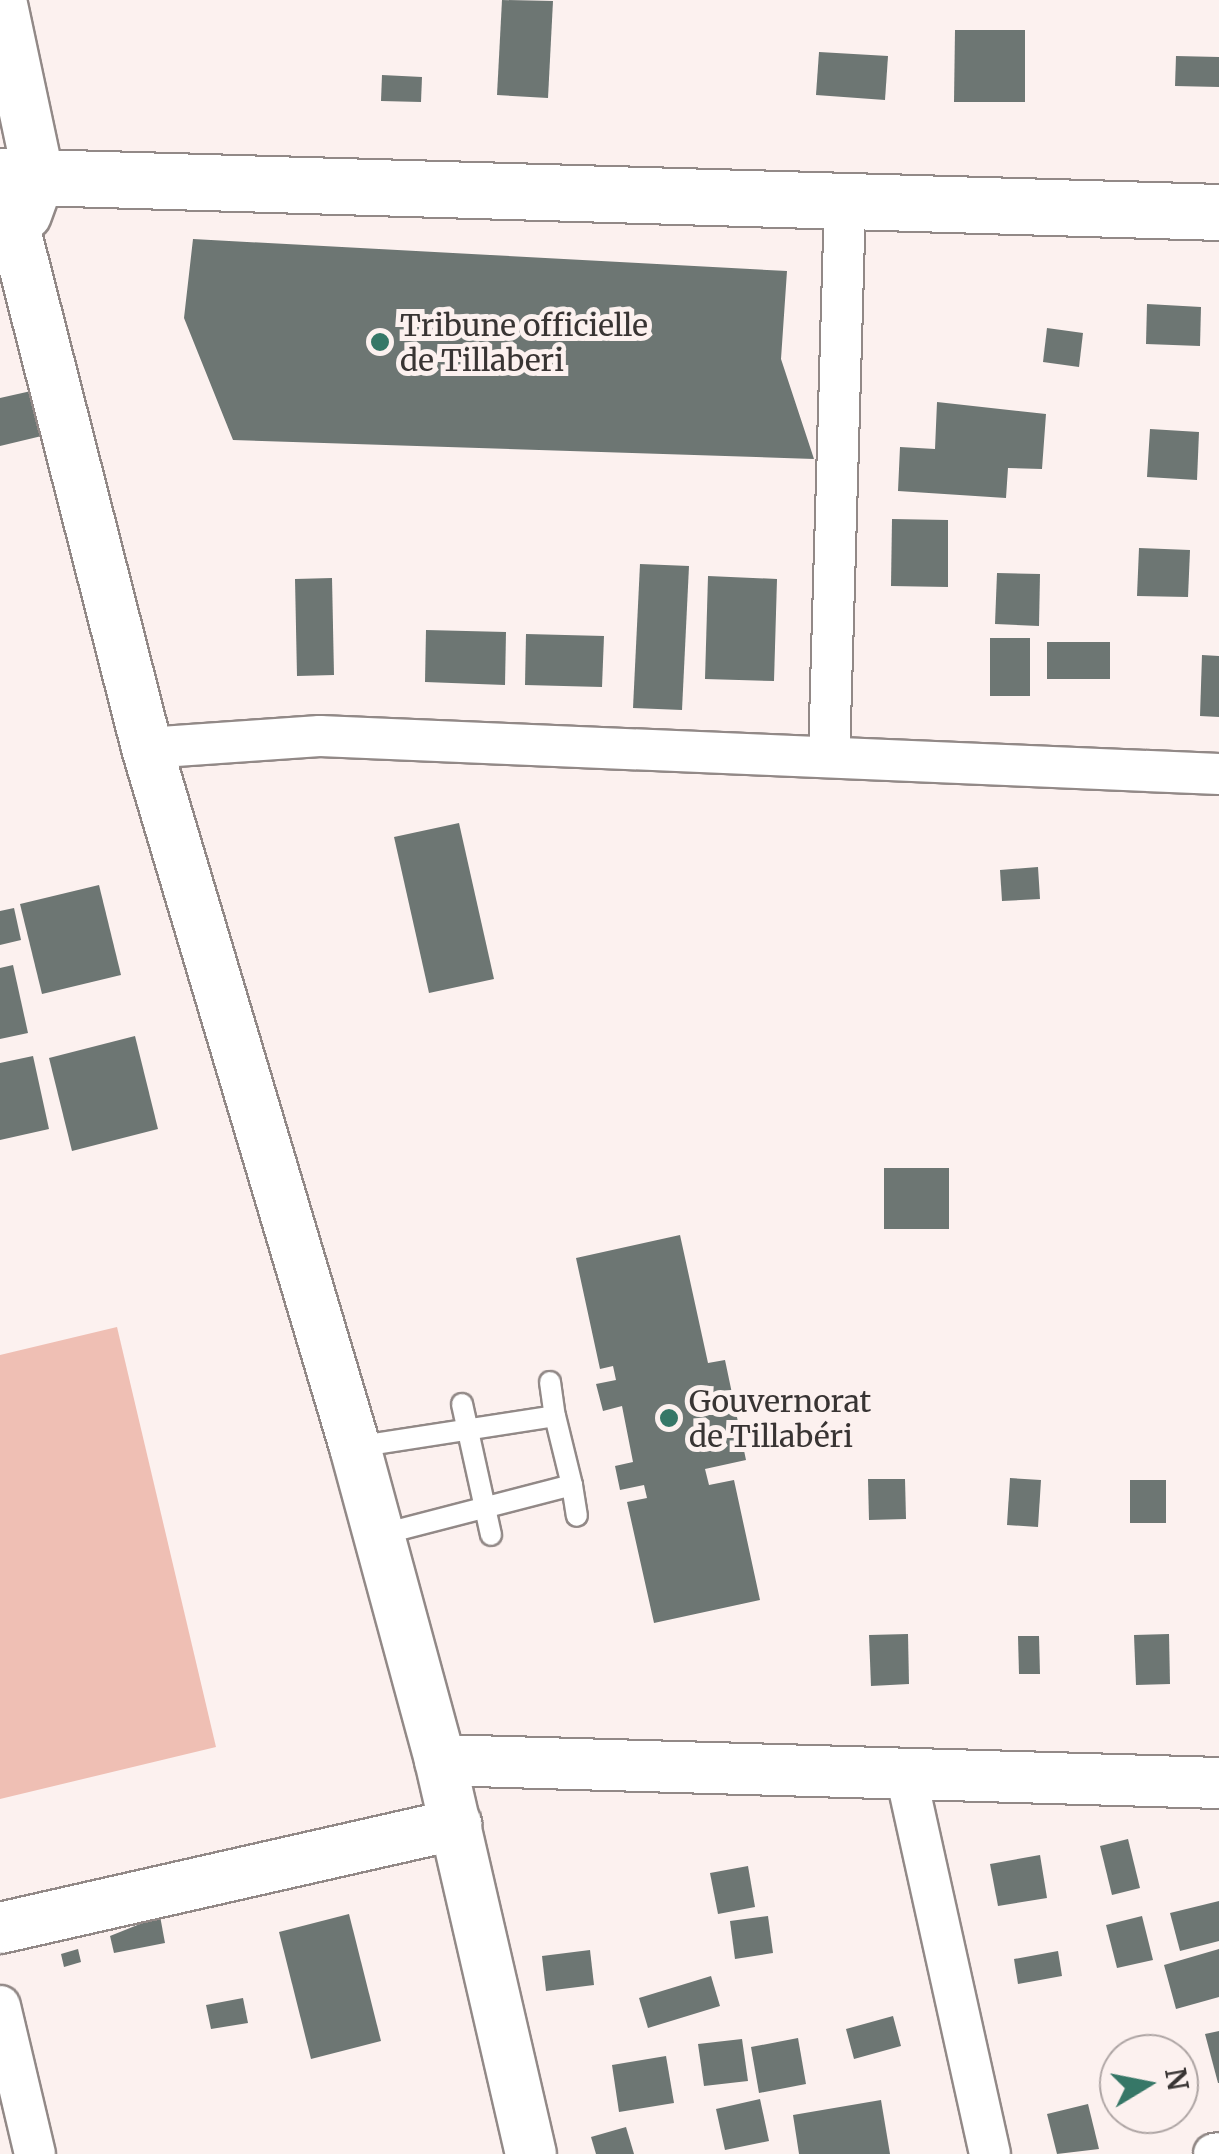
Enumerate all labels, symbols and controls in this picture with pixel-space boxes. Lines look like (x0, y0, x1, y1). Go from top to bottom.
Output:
place label: Tribune officielle de Tillaberi (400, 307, 648, 378)
marker: Tribune officielle de Tillaberi (369, 331, 391, 353)
place label: Gouvernorat de Tillabéri (689, 1383, 871, 1454)
marker: Gouvernorat de Tillabéri (658, 1407, 680, 1429)
north arrow (1099, 2034, 1199, 2134)
text: N (1157, 2065, 1196, 2093)

